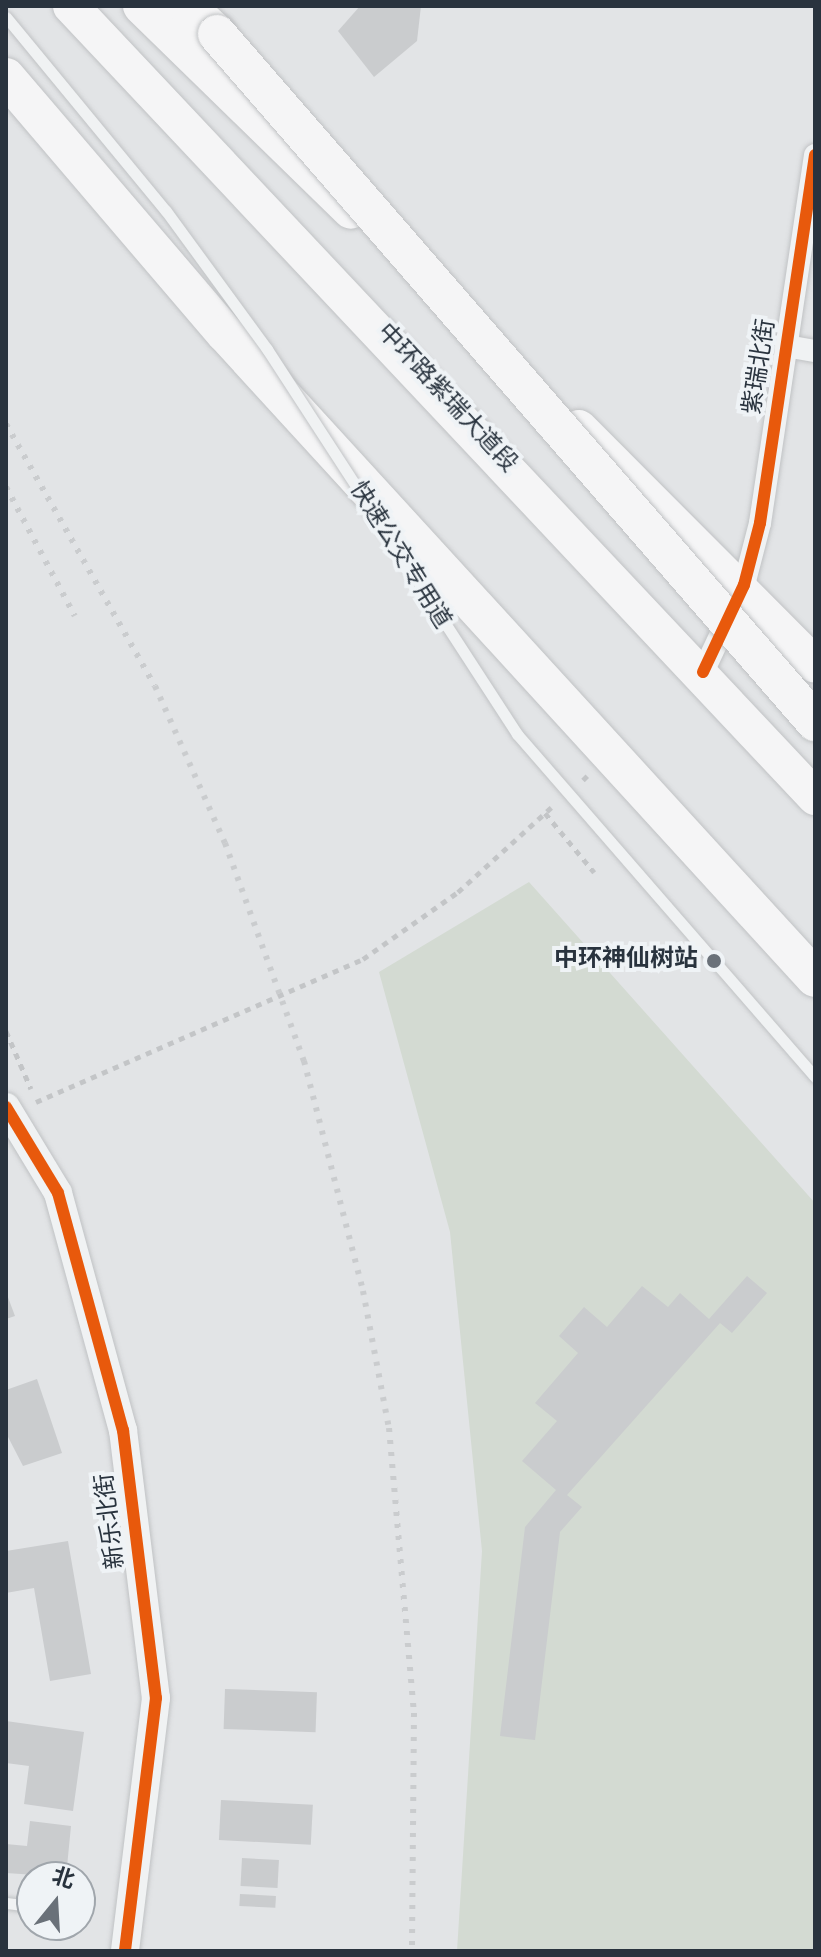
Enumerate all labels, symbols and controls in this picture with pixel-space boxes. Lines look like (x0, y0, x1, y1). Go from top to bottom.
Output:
street label: 紫瑞北街 (739, 317, 783, 417)
street label: 中环路紫瑞大道段 (370, 319, 522, 479)
street label: 快速公交专用道 (342, 477, 456, 635)
place label: 中环神仙树站 (554, 947, 698, 975)
marker: 中环神仙树站 (705, 952, 723, 970)
street label: 新乐北街 (92, 1472, 132, 1570)
north arrow (16, 1861, 96, 1941)
text: 北 (48, 1863, 78, 1896)

